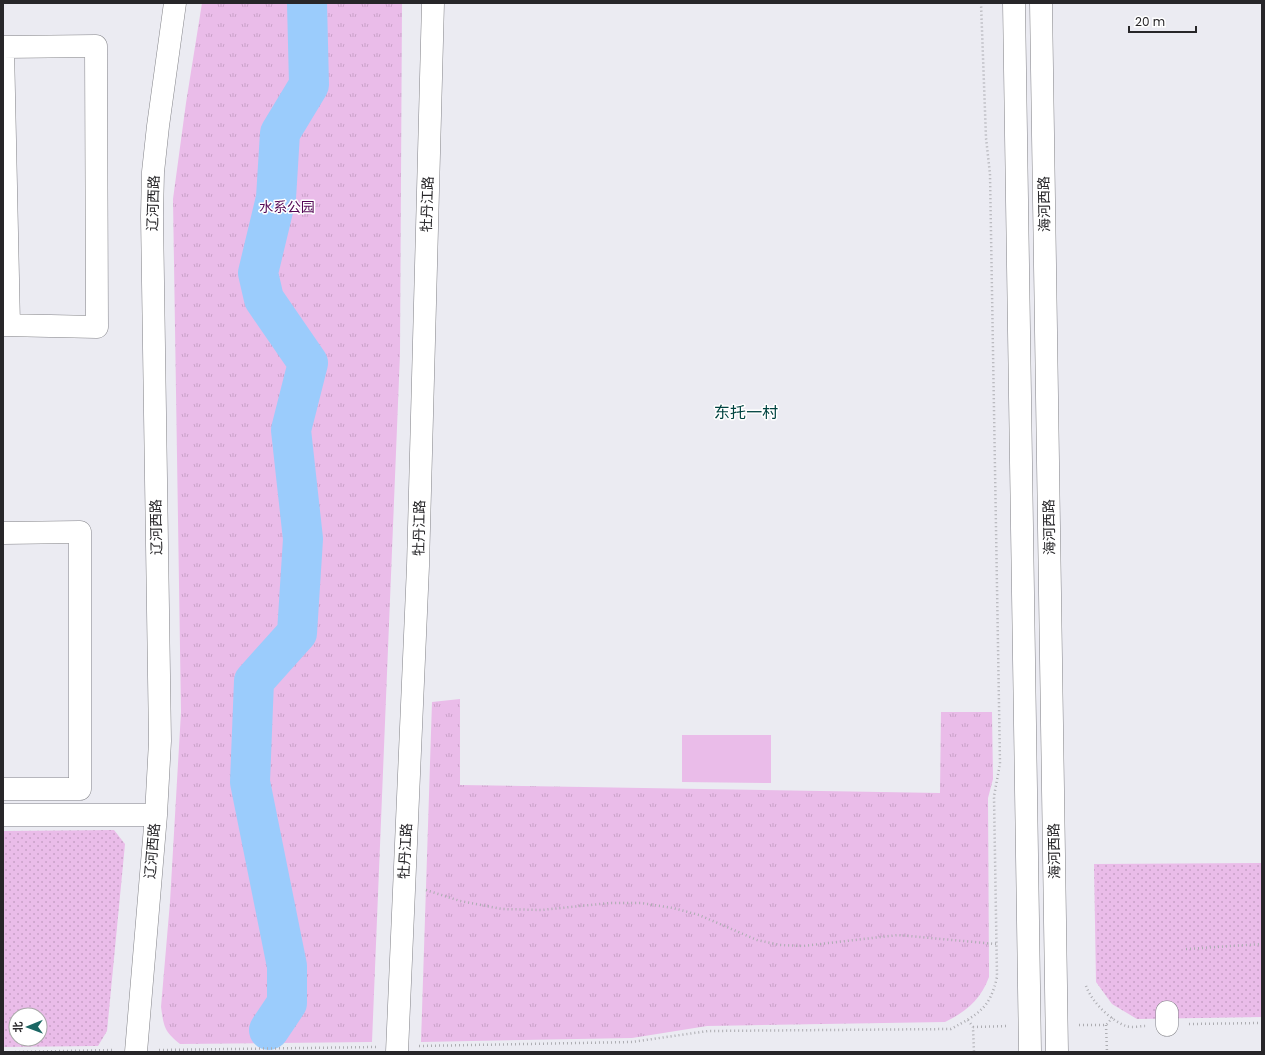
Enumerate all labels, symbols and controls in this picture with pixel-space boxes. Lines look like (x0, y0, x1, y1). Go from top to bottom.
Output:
scale bar (1129, 8, 1196, 34)
text: 20 m (1135, 13, 1165, 30)
street label: 辽河西路 (142, 175, 164, 231)
street label: 牡丹江路 (416, 176, 438, 232)
street label: 海河西路 (1034, 176, 1054, 232)
park label: 水系公园 (259, 197, 315, 217)
district label: 东托一村 (714, 401, 778, 424)
street label: 辽河西路 (146, 499, 166, 555)
street label: 海河西路 (1039, 499, 1059, 555)
street label: 牡丹江路 (409, 500, 429, 556)
street label: 辽河西路 (140, 822, 164, 880)
street label: 牡丹江路 (394, 823, 416, 879)
street label: 海河西路 (1044, 823, 1064, 879)
north arrow (8, 1007, 48, 1047)
text: 北 (10, 1022, 26, 1033)

